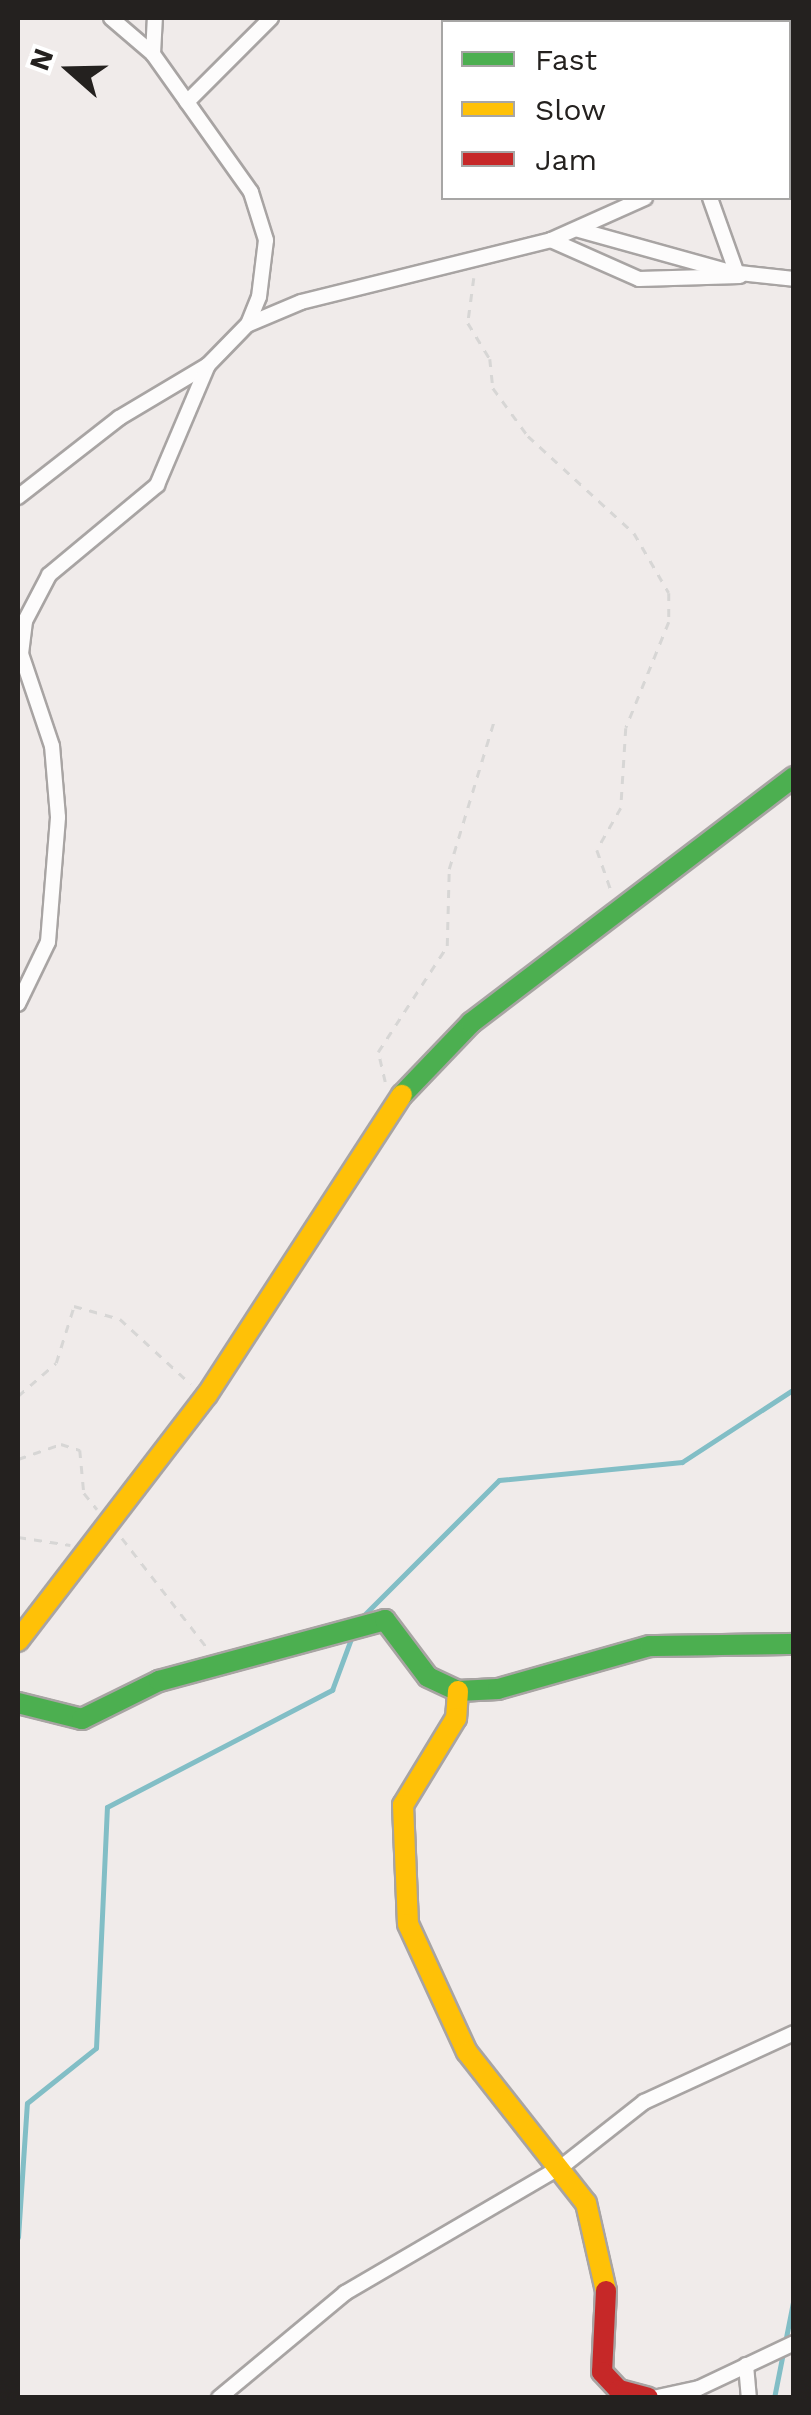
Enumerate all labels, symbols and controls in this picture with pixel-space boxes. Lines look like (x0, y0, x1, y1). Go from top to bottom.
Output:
north arrow (20, 20, 120, 120)
legend (441, 20, 791, 200)
text: Fast (535, 42, 597, 77)
text: N (22, 44, 60, 75)
text: Slow (535, 92, 606, 127)
text: Jam (535, 142, 597, 177)

